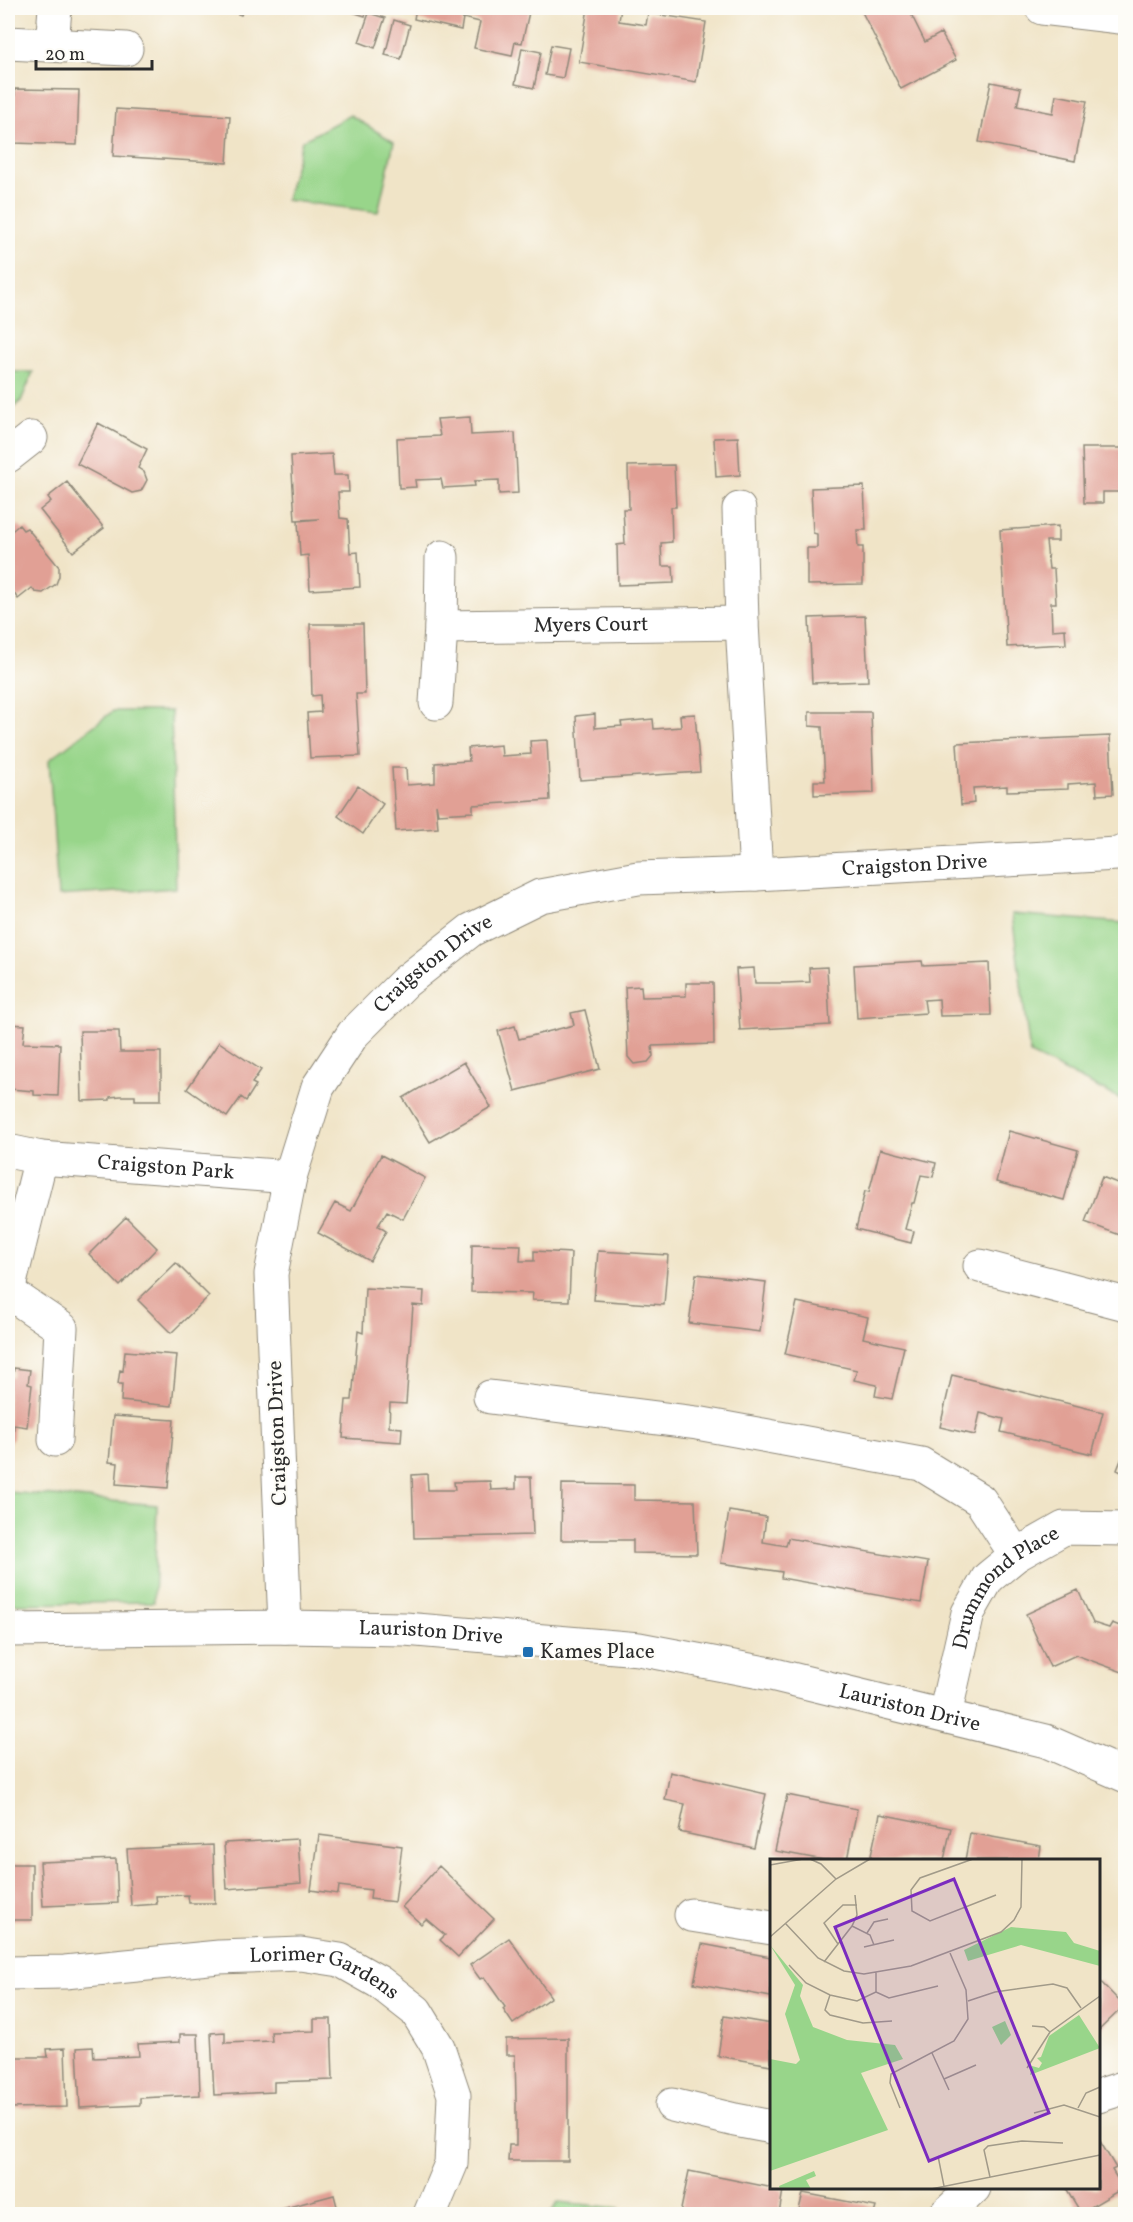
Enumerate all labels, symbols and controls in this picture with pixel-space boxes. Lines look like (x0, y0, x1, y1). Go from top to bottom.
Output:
scale bar (36, 33, 152, 71)
text: 20 m (45, 43, 85, 68)
street label: Myers Court (533, 610, 648, 640)
street label: Craigston Drive (841, 847, 988, 884)
street label: Craigston Drive (367, 907, 497, 1020)
street label: Craigston Park (96, 1148, 236, 1187)
street label: Craigston Drive (261, 1360, 295, 1506)
street label: Drummond Place (946, 1519, 1065, 1652)
street label: Lauriston Drive (358, 1614, 504, 1652)
place label: Kames Place (540, 1638, 655, 1667)
marker: Kames Place (521, 1645, 535, 1659)
street label: Lauriston Drive (836, 1677, 983, 1739)
inset map (770, 1859, 1100, 2189)
street label: Lorimer Gardens (249, 1939, 405, 2007)

